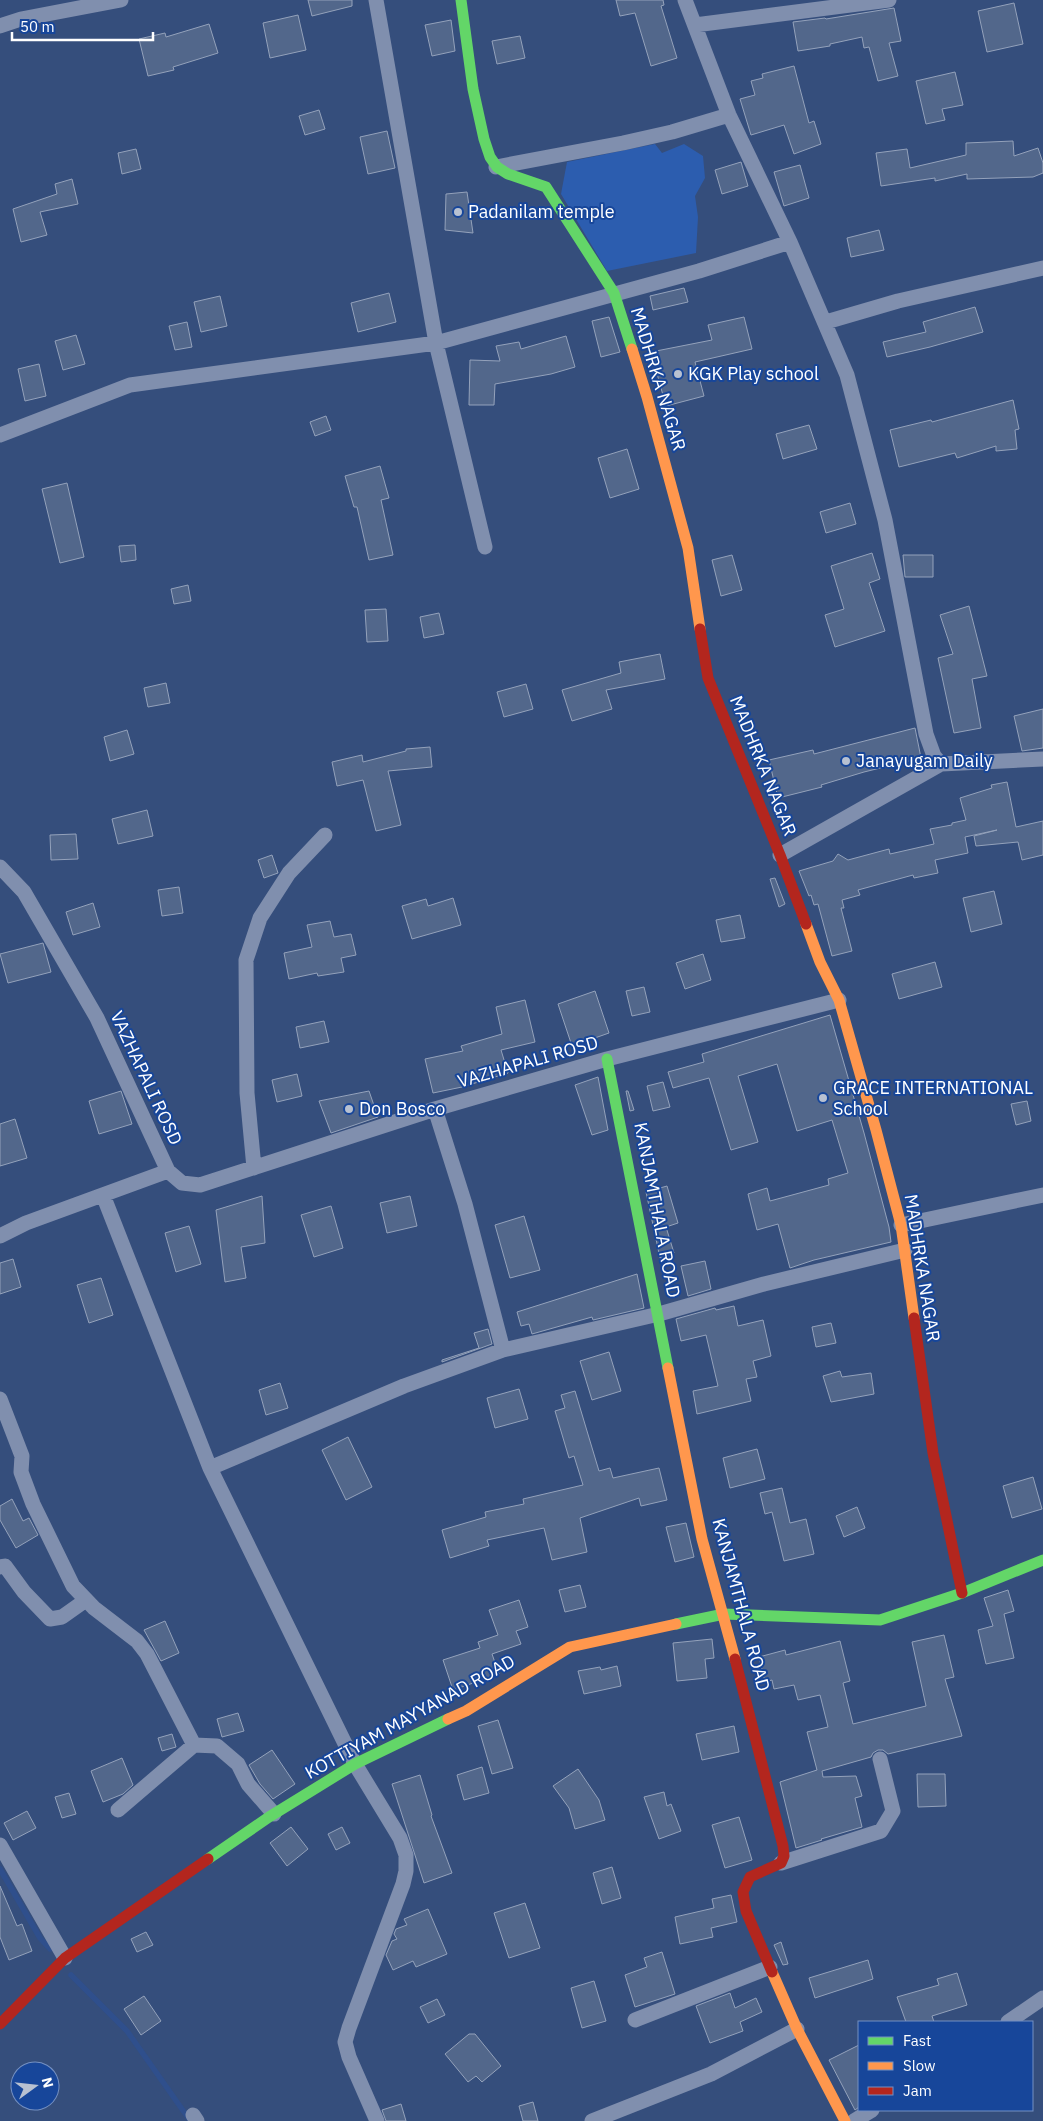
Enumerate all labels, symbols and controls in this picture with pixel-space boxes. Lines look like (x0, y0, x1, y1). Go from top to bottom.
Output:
scale bar (12, 10, 154, 42)
text: 50 m (20, 17, 55, 36)
place label: Padanilam temple (468, 200, 615, 223)
marker: Padanilam temple (452, 206, 464, 218)
street label: MADHRKA NAGAR (626, 304, 691, 454)
place label: KGK Play school (688, 362, 819, 385)
marker: KGK Play school (672, 368, 684, 380)
street label: MADHRKA NAGAR (725, 692, 802, 839)
place label: Janayugam Daily (856, 749, 993, 772)
marker: Janayugam Daily (840, 755, 852, 767)
street label: VAZHAPALI ROSD (105, 1007, 188, 1148)
street label: VAZHAPALI ROSD (455, 1030, 601, 1093)
place label: GRACE INTERNATIONAL School (833, 1076, 1033, 1120)
marker: GRACE INTERNATIONAL School (817, 1092, 829, 1104)
place label: Don Bosco (359, 1097, 445, 1120)
marker: Don Bosco (343, 1103, 355, 1115)
street label: KANJAMTHALA ROAD (629, 1120, 686, 1299)
street label: MADHRKA NAGAR (899, 1192, 946, 1343)
street label: KANJAMTHALA ROAD (707, 1516, 776, 1694)
street label: KOTTIYAM MAYYANAD ROAD (301, 1649, 519, 1784)
legend (858, 2021, 1033, 2111)
text: Fast (903, 2031, 931, 2050)
text: Slow (903, 2056, 936, 2075)
north arrow (10, 2061, 60, 2111)
text: N (38, 2075, 58, 2090)
text: Jam (903, 2081, 932, 2100)

